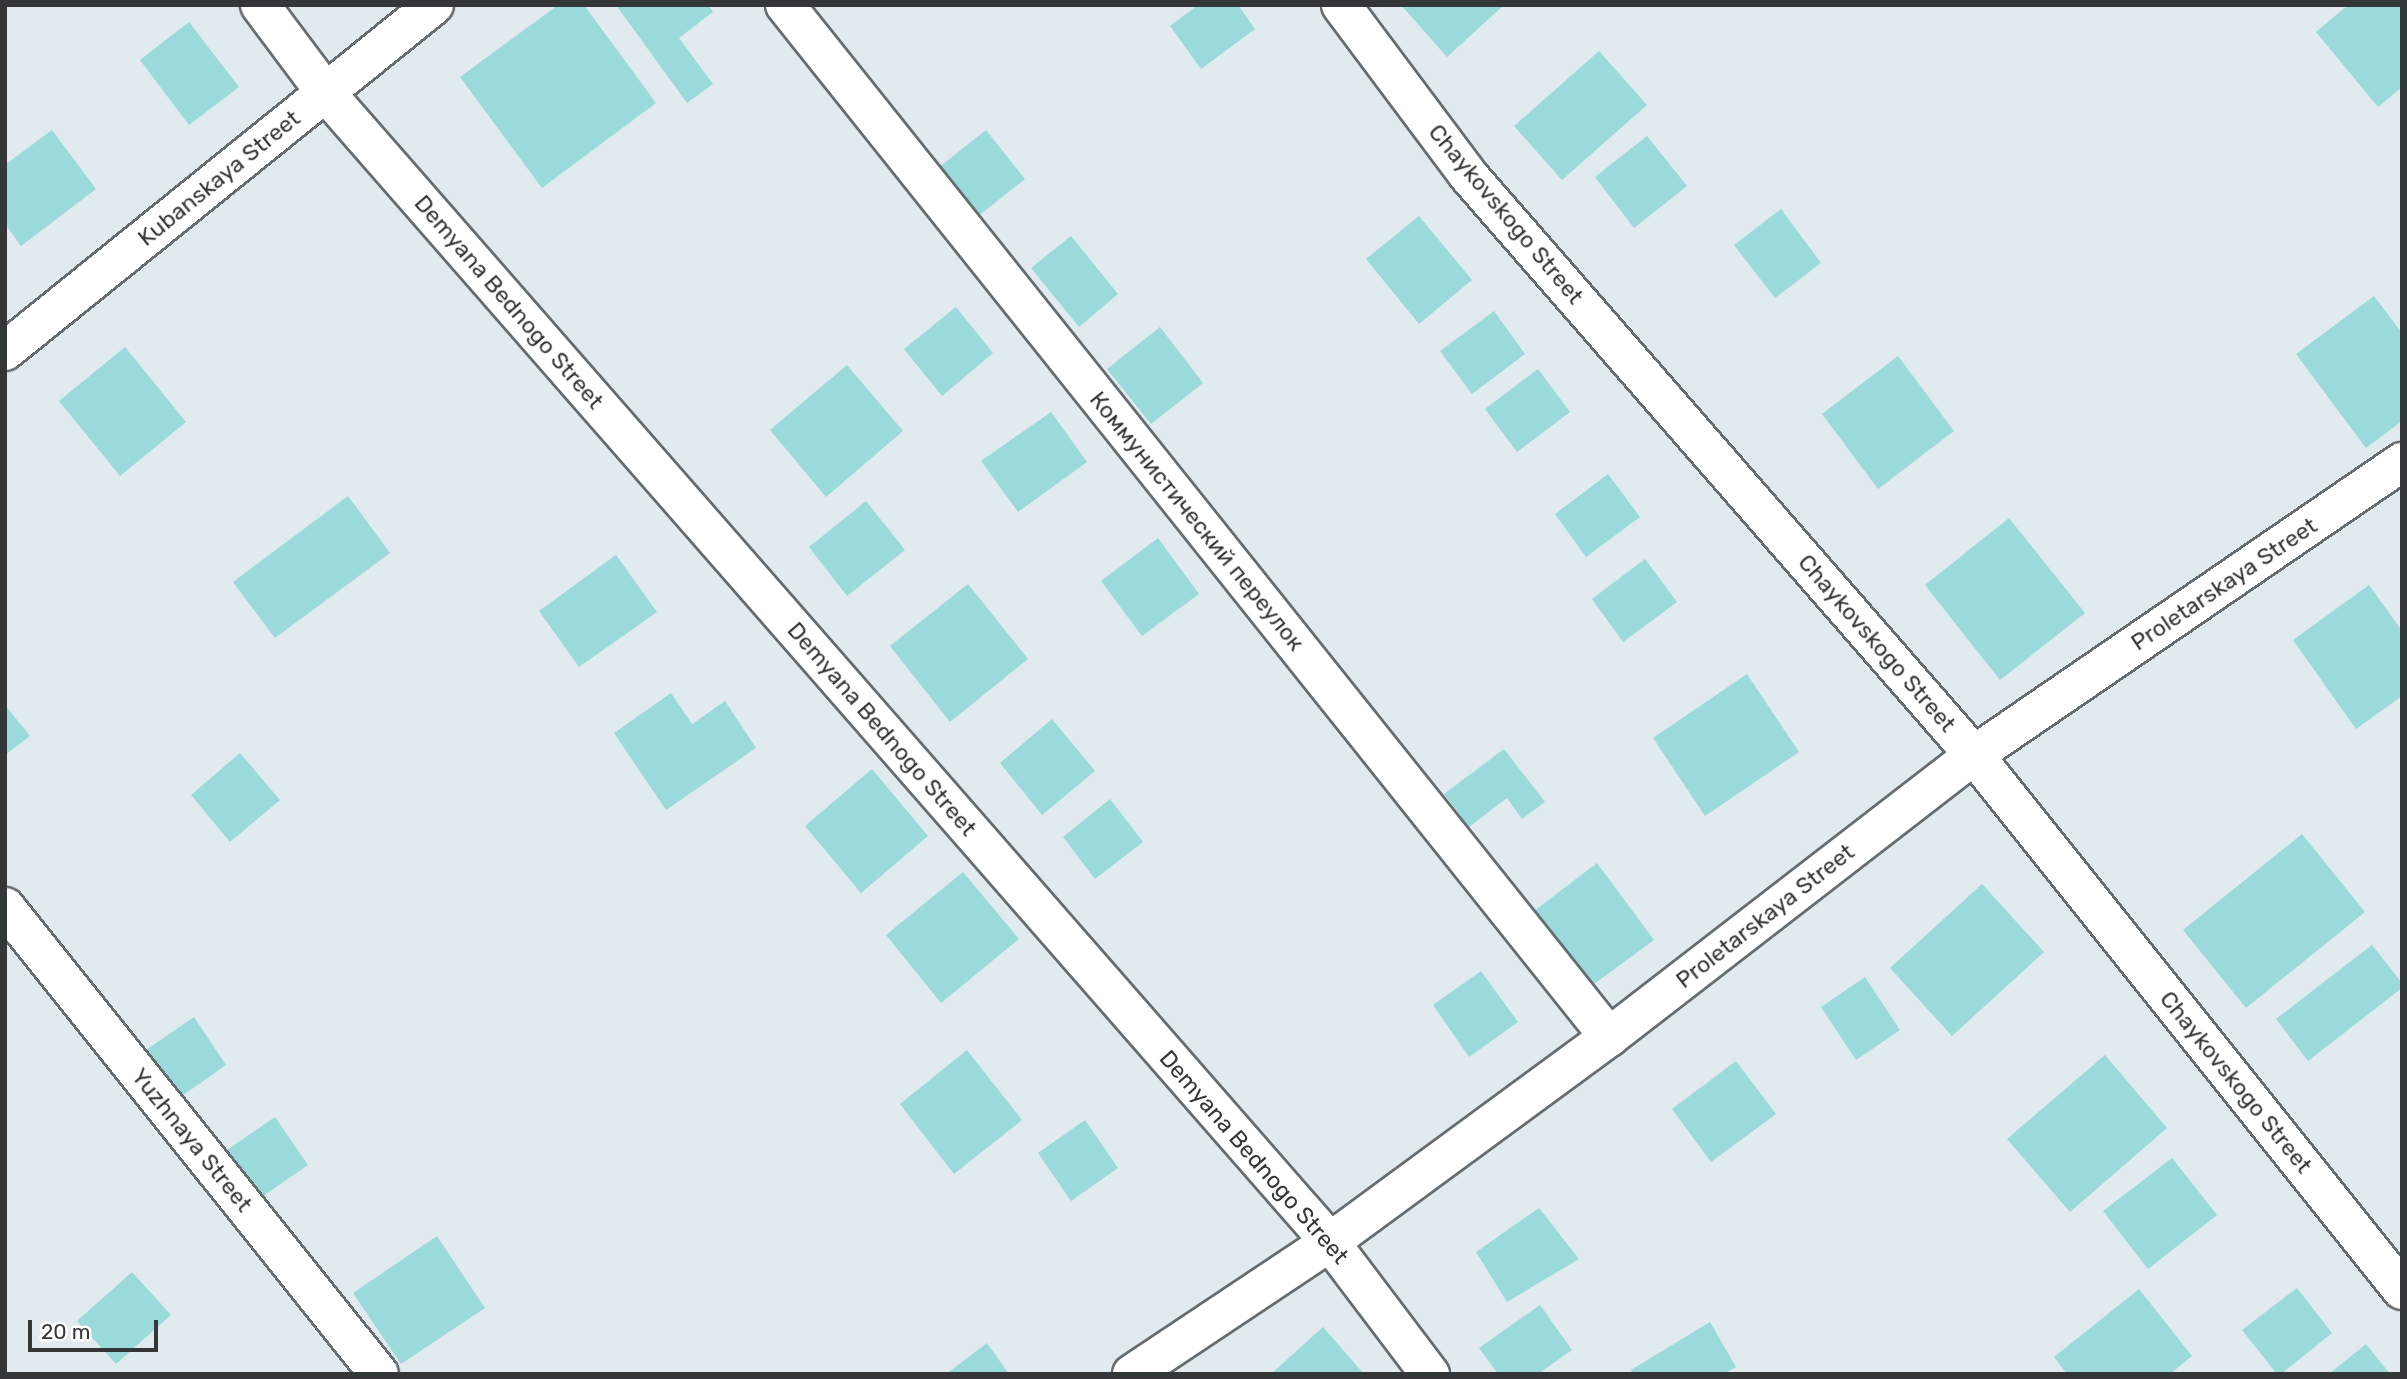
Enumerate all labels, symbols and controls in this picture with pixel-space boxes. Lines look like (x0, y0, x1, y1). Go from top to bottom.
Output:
street label: Kubanskaya Street (132, 104, 306, 252)
street label: Chaykovskogo Street (1423, 118, 1589, 310)
street label: Demyana Bednogo Street (409, 189, 609, 415)
street label: Коммунистический переулок (1084, 386, 1310, 656)
street label: Proletarskaya Street (2126, 512, 2322, 656)
street label: Chaykovskogo Street (1792, 549, 1962, 737)
street label: Demyana Bednogo Street (782, 616, 982, 842)
street label: Proletarskaya Street (1671, 838, 1859, 994)
street label: Chaykovskogo Street (2154, 985, 2318, 1179)
street label: Demyana Bednogo Street (1154, 1044, 1354, 1270)
street label: Yuzhnaya Street (126, 1063, 258, 1217)
scale bar (32, 1306, 161, 1350)
text: 20 m (41, 1319, 90, 1344)

